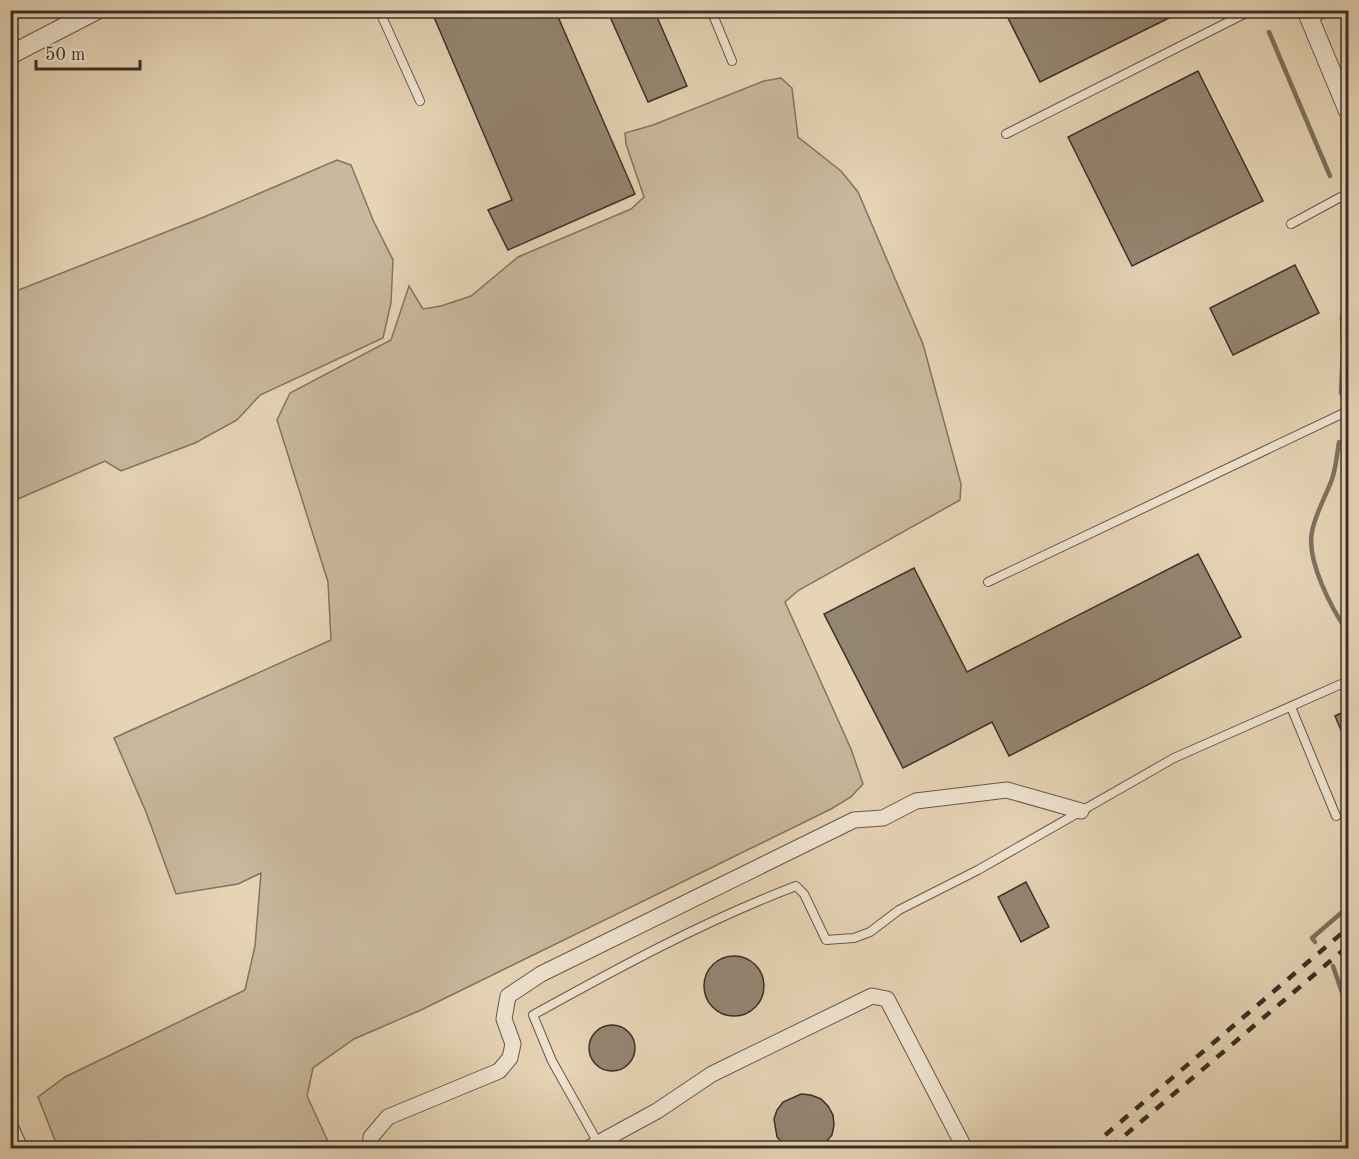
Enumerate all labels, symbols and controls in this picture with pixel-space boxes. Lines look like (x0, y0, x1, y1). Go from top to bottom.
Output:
scale bar (36, 33, 140, 71)
text: 50 m (45, 46, 85, 64)

